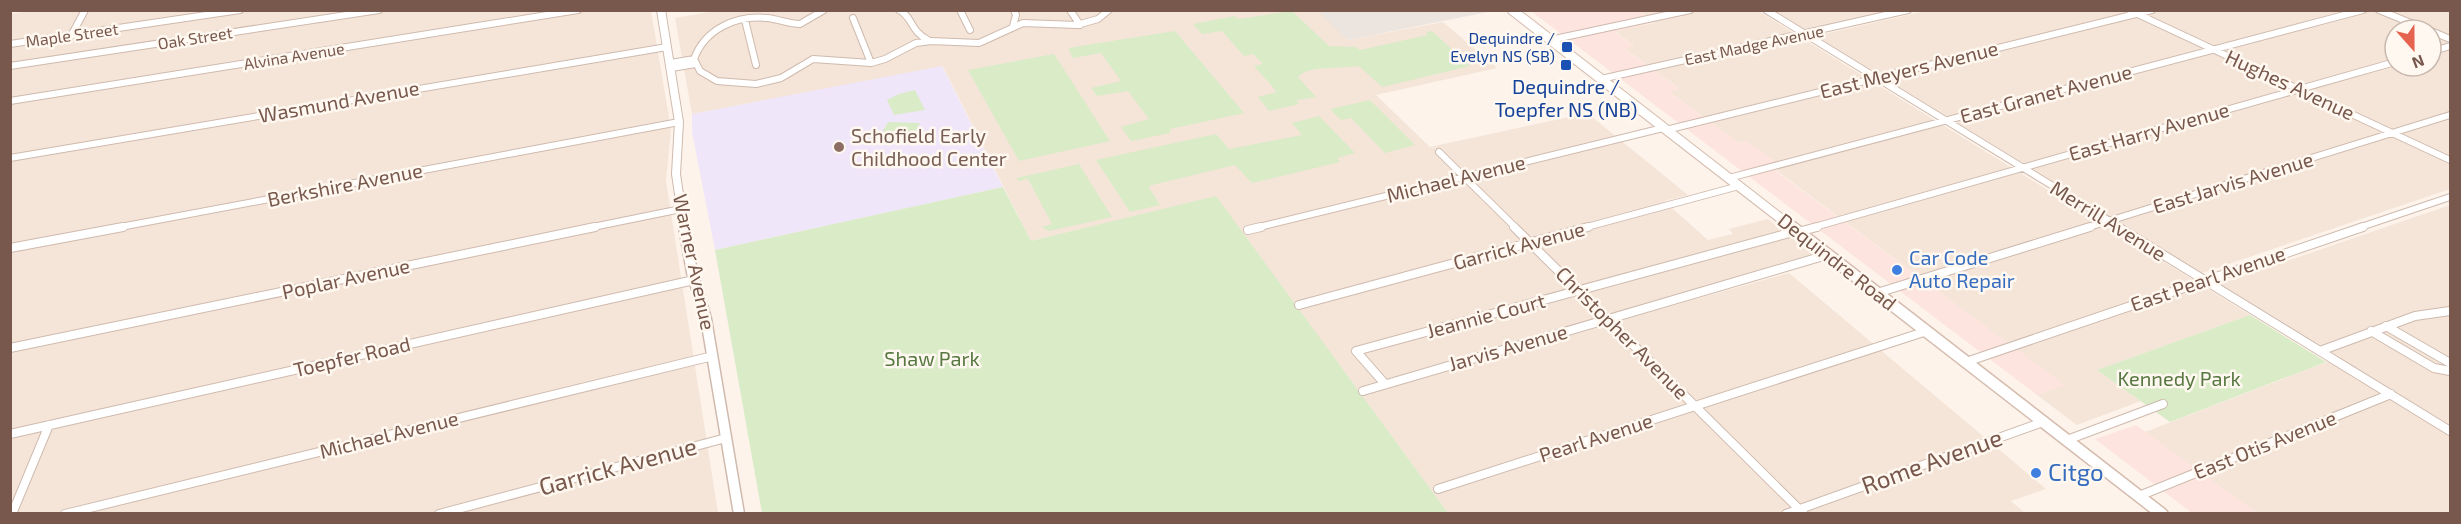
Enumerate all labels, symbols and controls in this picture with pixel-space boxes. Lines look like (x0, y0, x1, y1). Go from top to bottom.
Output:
north arrow (2383, 18, 2443, 78)
street label: Maple Street (24, 19, 120, 50)
street label: East Madge Avenue (1683, 20, 1825, 69)
street label: Oak Street (156, 22, 234, 53)
place label: Dequindre / Evelyn NS (SB) (1450, 28, 1555, 65)
street label: East Meyers Avenue (1817, 35, 2000, 103)
street label: Alvina Avenue (242, 38, 346, 73)
marker: Dequindre / Evelyn NS (SB) (1560, 40, 1574, 54)
street label: Hughes Avenue (2222, 44, 2359, 124)
text: N (2410, 52, 2427, 73)
marker: Dequindre / Toepfer NS (NB) (1559, 58, 1573, 72)
street label: East Granet Avenue (1957, 59, 2134, 128)
place label: Dequindre / Toepfer NS (NB) (1495, 74, 1637, 121)
street label: Wasmund Avenue (257, 75, 421, 127)
street label: East Harry Avenue (2066, 97, 2232, 165)
place label: Schofield Early Childhood Center (851, 123, 1007, 170)
marker: Schofield Early Childhood Center (832, 140, 846, 154)
street label: East Jarvis Avenue (2150, 146, 2316, 218)
street label: Michael Avenue (1384, 149, 1528, 207)
street label: Berkshire Avenue (265, 157, 424, 211)
street label: Merrill Avenue (2046, 175, 2171, 265)
street label: Warner Avenue (669, 191, 721, 332)
street label: Dequindre Road (1774, 207, 1902, 315)
street label: Garrick Avenue (1450, 216, 1587, 274)
street label: East Pearl Avenue (2127, 240, 2288, 316)
place label: Car Code Auto Repair (1909, 245, 2015, 292)
street label: Poplar Avenue (280, 253, 412, 303)
street label: Christopher Avenue (1551, 261, 1694, 404)
marker: Car Code Auto Repair (1890, 263, 1904, 277)
street label: Jeannie Court (1424, 288, 1548, 342)
street label: Jarvis Avenue (1446, 319, 1570, 375)
street label: Toepfer Road (291, 331, 413, 381)
park label: Shaw Park (884, 346, 980, 370)
park label: Kennedy Park (2117, 366, 2241, 390)
street label: Michael Avenue (317, 405, 461, 463)
street label: East Otis Avenue (2190, 405, 2339, 484)
street label: Pearl Avenue (1536, 407, 1655, 467)
street label: Rome Avenue (1857, 422, 2006, 499)
street label: Garrick Avenue (535, 431, 700, 501)
place label: Citgo (2048, 457, 2104, 486)
marker: Citgo (2029, 466, 2043, 480)

